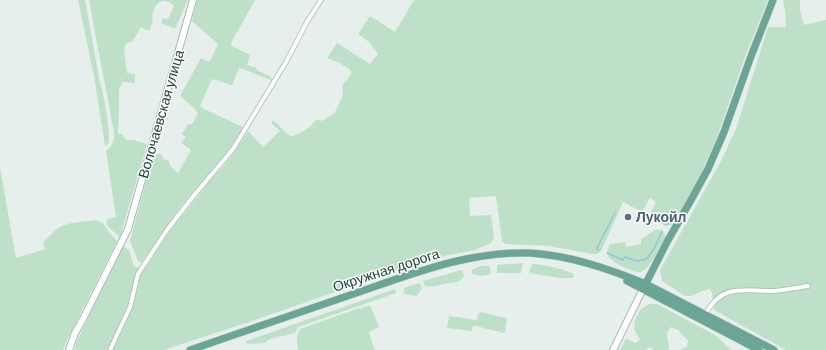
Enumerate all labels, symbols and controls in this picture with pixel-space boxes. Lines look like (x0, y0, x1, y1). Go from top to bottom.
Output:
street label: Волочаевская улица (134, 47, 187, 180)
place label: Лукойл (636, 208, 686, 225)
marker: Лукойл (623, 212, 633, 222)
street label: Окружная дорога (330, 244, 442, 295)

